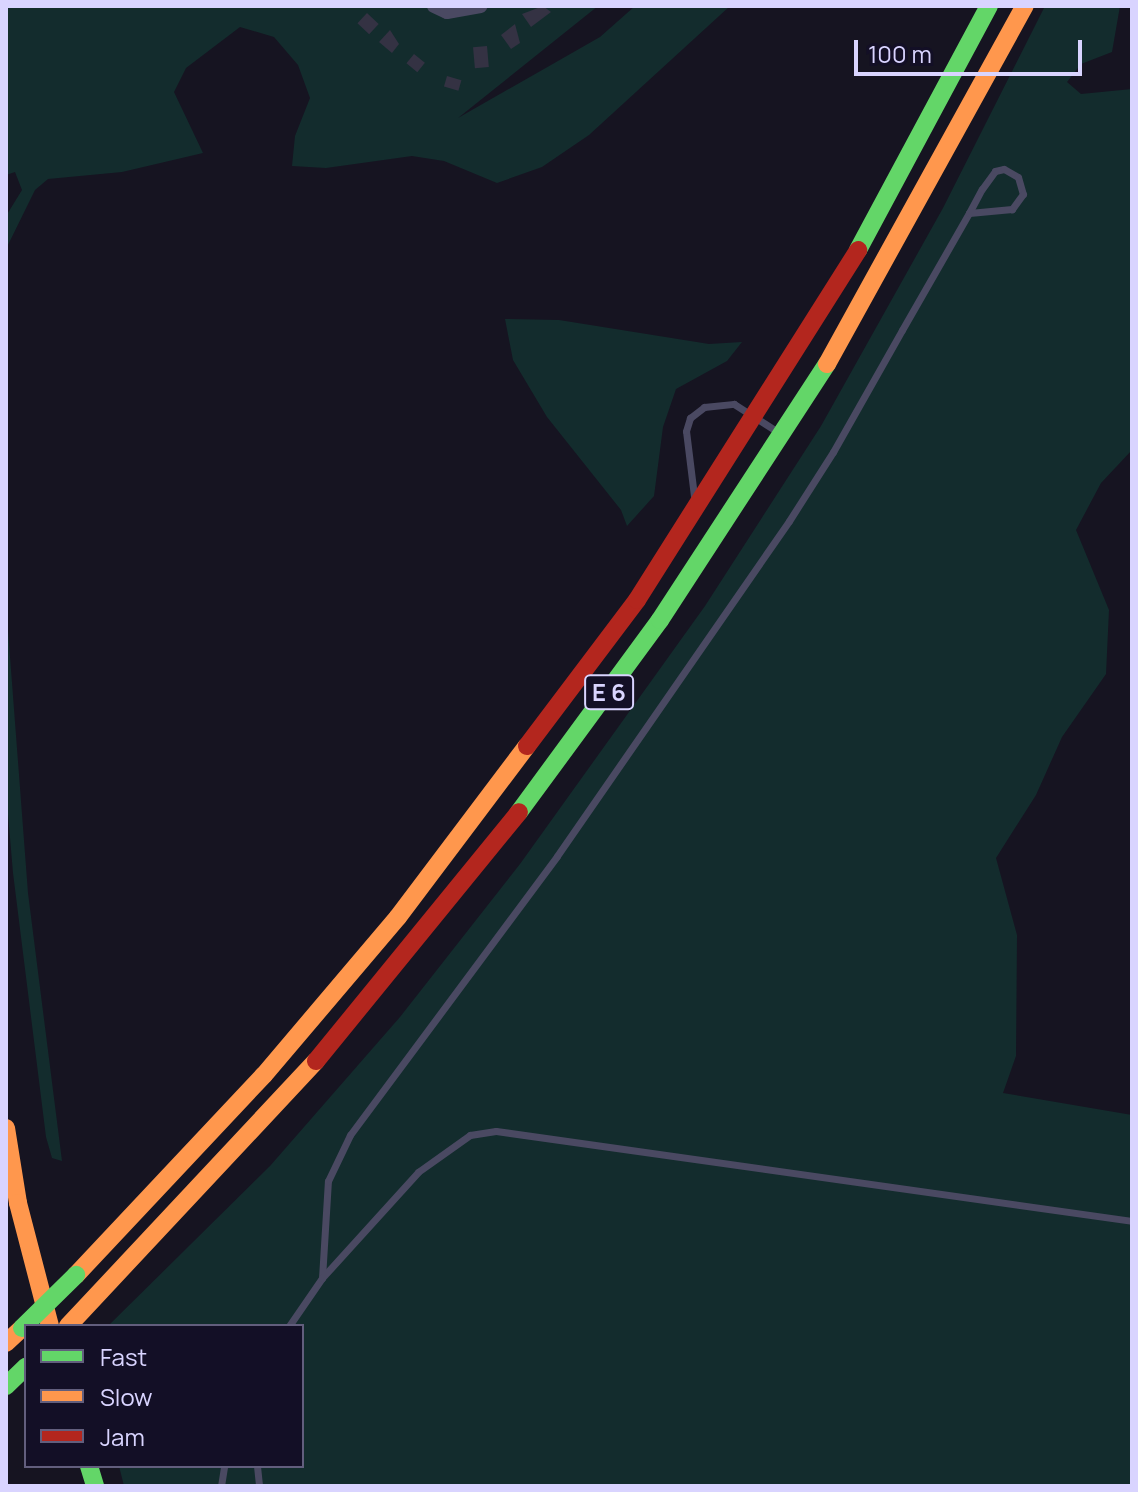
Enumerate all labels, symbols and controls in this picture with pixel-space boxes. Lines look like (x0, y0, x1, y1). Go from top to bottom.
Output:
scale bar (858, 24, 1086, 74)
text: 100 m (868, 37, 932, 70)
road number: E 6 (583, 672, 635, 712)
legend (24, 1324, 304, 1468)
text: Fast (100, 1340, 147, 1373)
text: Slow (100, 1380, 153, 1413)
text: Jam (100, 1420, 145, 1453)

